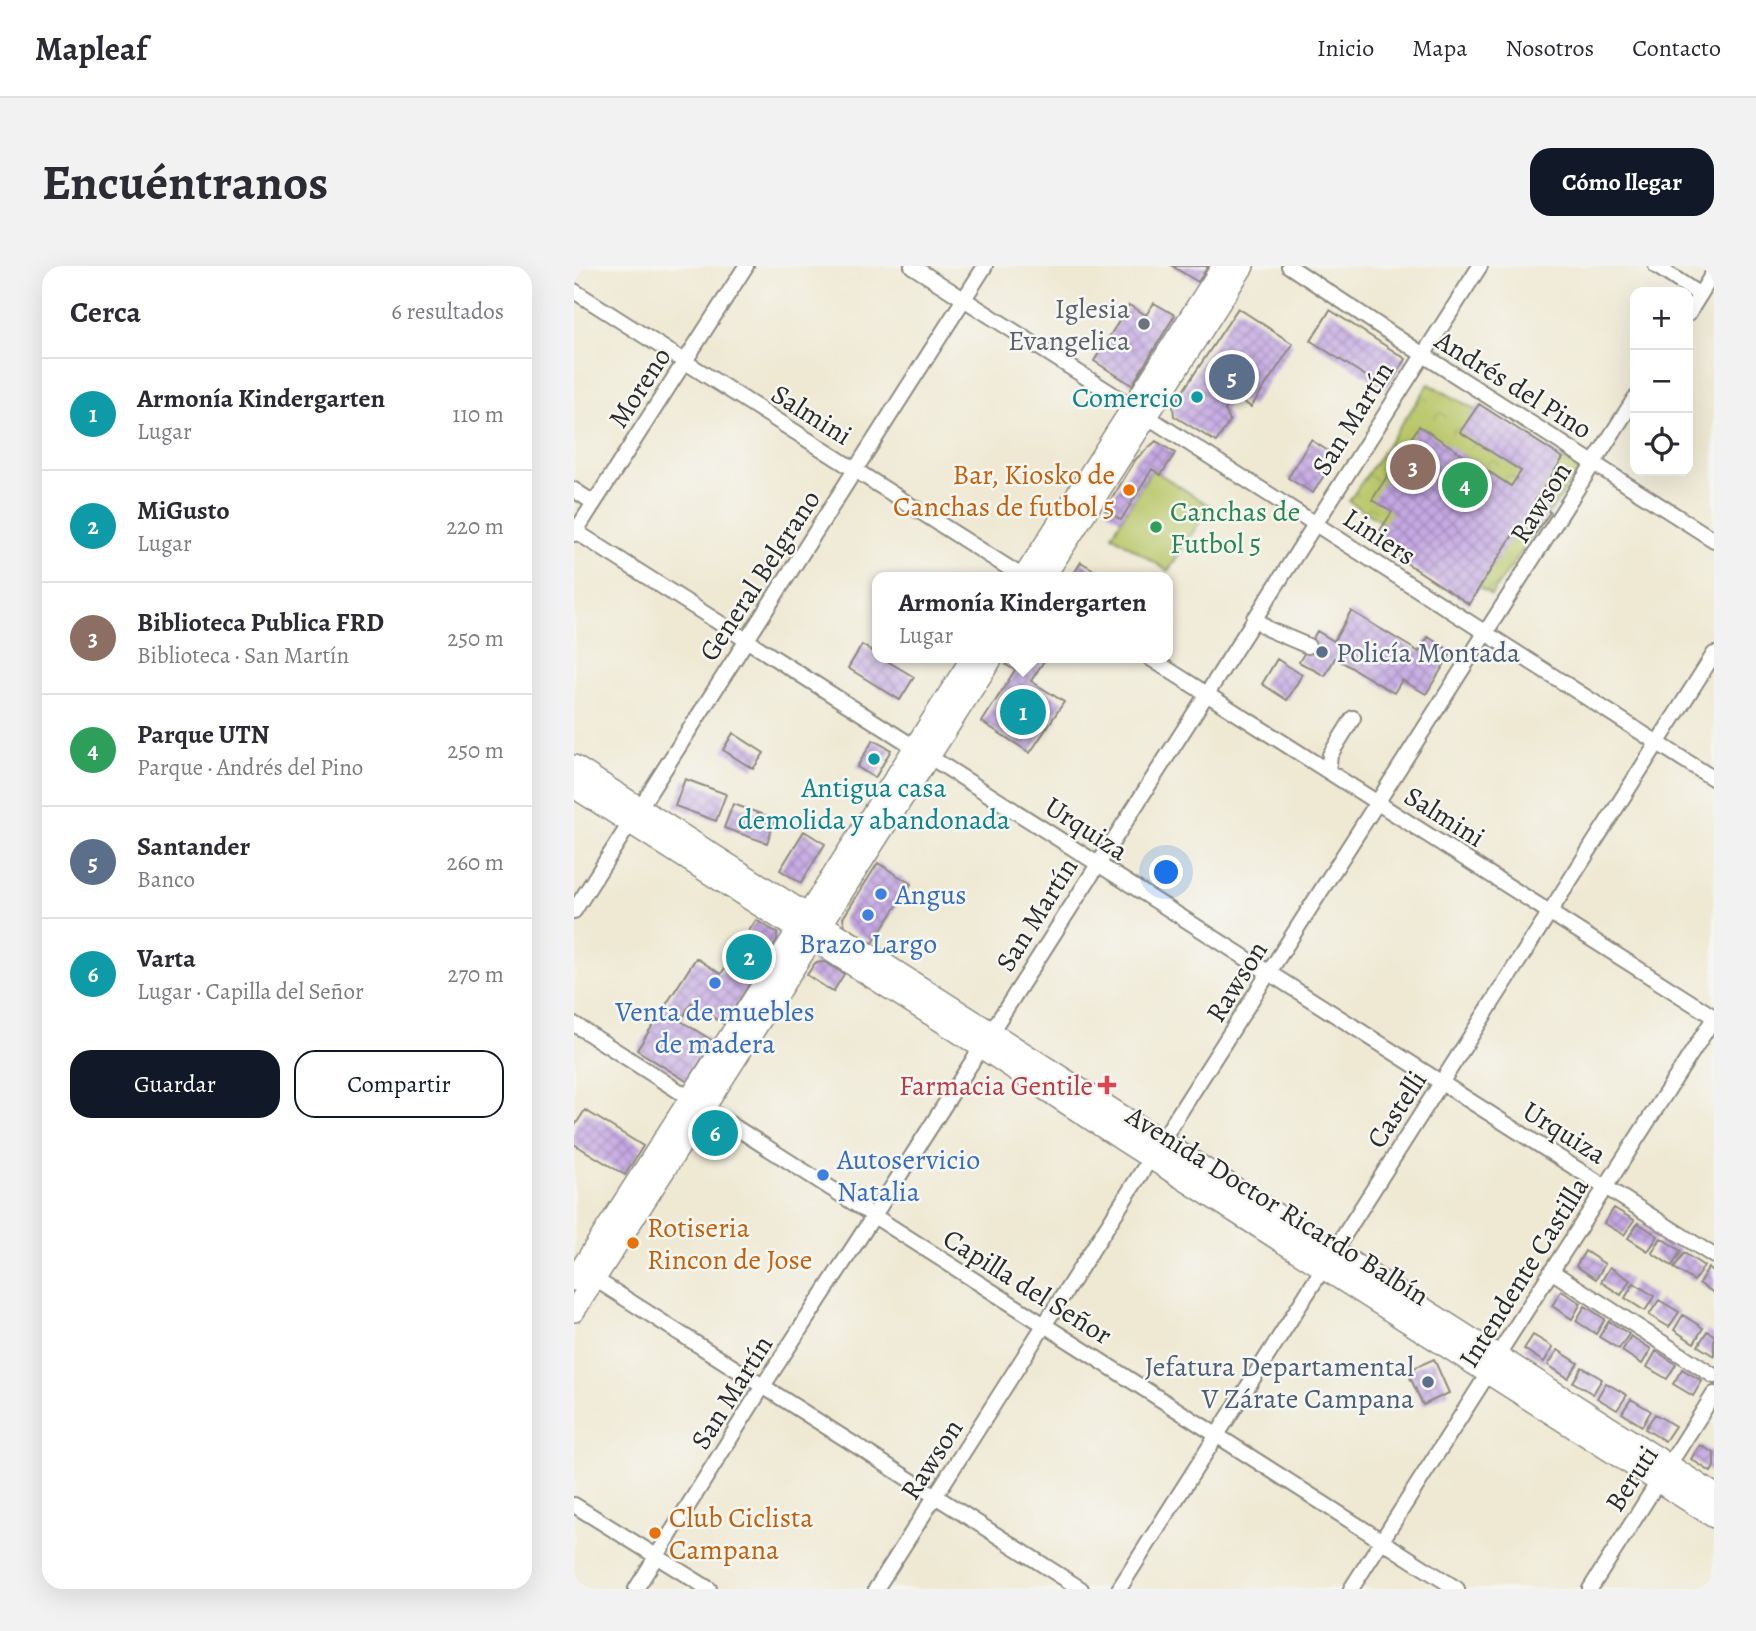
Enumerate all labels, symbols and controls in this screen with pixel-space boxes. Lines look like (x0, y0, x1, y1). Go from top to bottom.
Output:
text: Mapleaf (35, 26, 147, 71)
text: Inicio (1317, 32, 1374, 64)
text: Mapa (1412, 32, 1467, 64)
text: Nosotros (1505, 32, 1594, 64)
text: Contacto (1632, 32, 1721, 64)
button: Cómo llegar (1530, 148, 1714, 216)
text: Encuéntranos (42, 149, 328, 216)
map controls (1630, 287, 1693, 476)
button: + (1630, 287, 1693, 350)
place label: Iglesia Evangelica (1008, 290, 1130, 360)
text: Cerca (70, 292, 141, 332)
text: 6 resultados (391, 296, 504, 327)
marker: Iglesia Evangelica (1136, 316, 1152, 332)
street label: Andrés del Pino (1427, 321, 1599, 448)
street label: Moreno (600, 340, 680, 435)
button: − (1630, 350, 1693, 413)
pin: 5 (1209, 351, 1255, 403)
street label: San Martín (1303, 354, 1403, 483)
street label: Salmini (764, 375, 859, 454)
place label: Comercio (1072, 379, 1183, 417)
text: Armonía Kindergarten (137, 381, 385, 416)
marker: Comercio (1189, 389, 1205, 405)
text: 1 (89, 399, 97, 430)
text: 110 m (452, 399, 504, 430)
button: locate (1630, 413, 1693, 476)
text: Lugar (137, 416, 192, 447)
pin: 3 (1390, 441, 1436, 493)
street label: Rawson (1501, 455, 1581, 550)
place label: Bar, Kiosko de Canchas de futbol 5 (893, 456, 1115, 526)
pin: 4 (1442, 459, 1488, 511)
marker: Bar, Kiosko de Canchas de futbol 5 (1121, 482, 1137, 498)
street label: General Belgrano (690, 483, 829, 669)
text: MiGusto (137, 493, 230, 528)
place label: Canchas de Futbol 5 (1170, 493, 1300, 563)
street label: Liniers (1336, 499, 1423, 575)
text: 2 (87, 511, 99, 542)
text: 220 m (446, 511, 504, 542)
marker: Canchas de Futbol 5 (1148, 519, 1164, 535)
text: Lugar (137, 528, 192, 559)
popup (872, 572, 1173, 663)
text: Armonía Kindergarten (898, 585, 1147, 620)
text: Biblioteca Publica FRD (137, 605, 384, 640)
text: Lugar (898, 620, 953, 651)
text: 3 (88, 623, 98, 654)
text: 250 m (447, 623, 504, 654)
place label: Policía Montada (1336, 634, 1520, 672)
text: Biblioteca · San Martín (137, 640, 349, 671)
marker: Policía Montada (1314, 644, 1330, 660)
pin: 1 (1000, 686, 1046, 738)
text: Parque UTN (137, 717, 269, 752)
text: 4 (88, 735, 98, 766)
text: 250 m (447, 735, 504, 766)
marker: Antigua casa demolida y abandonada (866, 751, 882, 767)
text: Parque · Andrés del Pino (137, 752, 363, 783)
place label: Antigua casa demolida y abandonada (738, 769, 1010, 839)
street label: Salmini (1397, 777, 1492, 856)
street label: Urquiza (1037, 788, 1136, 870)
text: Santander (137, 829, 250, 864)
text: 5 (88, 847, 98, 878)
text: 260 m (446, 847, 504, 878)
street label: San Martín (987, 850, 1087, 979)
your location (1149, 855, 1183, 889)
text: Banco (137, 864, 195, 895)
place label: Angus (894, 876, 967, 914)
marker: Angus (873, 886, 889, 902)
marker: Brazo Largo (860, 907, 876, 923)
place label: Brazo Largo (799, 925, 937, 963)
pin: 2 (726, 931, 772, 983)
street label: Rawson (1197, 934, 1277, 1029)
text: Varta (137, 941, 196, 976)
text: 6 (88, 959, 98, 990)
text: 270 m (447, 959, 504, 990)
marker: Venta de muebles de madera (707, 975, 723, 991)
text: Lugar · Capilla del Señor (137, 976, 364, 1007)
place label: Venta de muebles de madera (614, 993, 815, 1063)
button: Guardar (70, 1050, 280, 1118)
button: Compartir (294, 1050, 504, 1118)
street label: Castelli (1358, 1063, 1436, 1156)
place label: Farmacia Gentile (899, 1067, 1093, 1105)
marker: Farmacia Gentile (1099, 1077, 1115, 1093)
street label: Urquiza (1515, 1092, 1614, 1173)
street label: Avenida Doctor Ricardo Balbín (1118, 1096, 1436, 1315)
pin: 6 (692, 1107, 738, 1159)
place label: Autoservicio Natalia (836, 1141, 980, 1211)
marker: Autoservicio Natalia (815, 1167, 831, 1183)
street label: Intendente Castilla (1450, 1170, 1598, 1375)
place label: Rotiseria Rincon de Jose (647, 1209, 812, 1279)
street label: Capilla del Señor (936, 1220, 1119, 1354)
marker: Rotiseria Rincon de Jose (625, 1235, 641, 1251)
street label: San Martín (682, 1328, 782, 1457)
place label: Jefatura Departamental V Zárate Campana (1145, 1348, 1414, 1418)
marker: Jefatura Departamental V Zárate Campana (1420, 1374, 1436, 1390)
street label: Rawson (892, 1412, 972, 1507)
street label: Beruti (1596, 1438, 1667, 1519)
place label: Club Ciclista Campana (669, 1499, 813, 1569)
marker: Club Ciclista Campana (647, 1525, 663, 1541)

